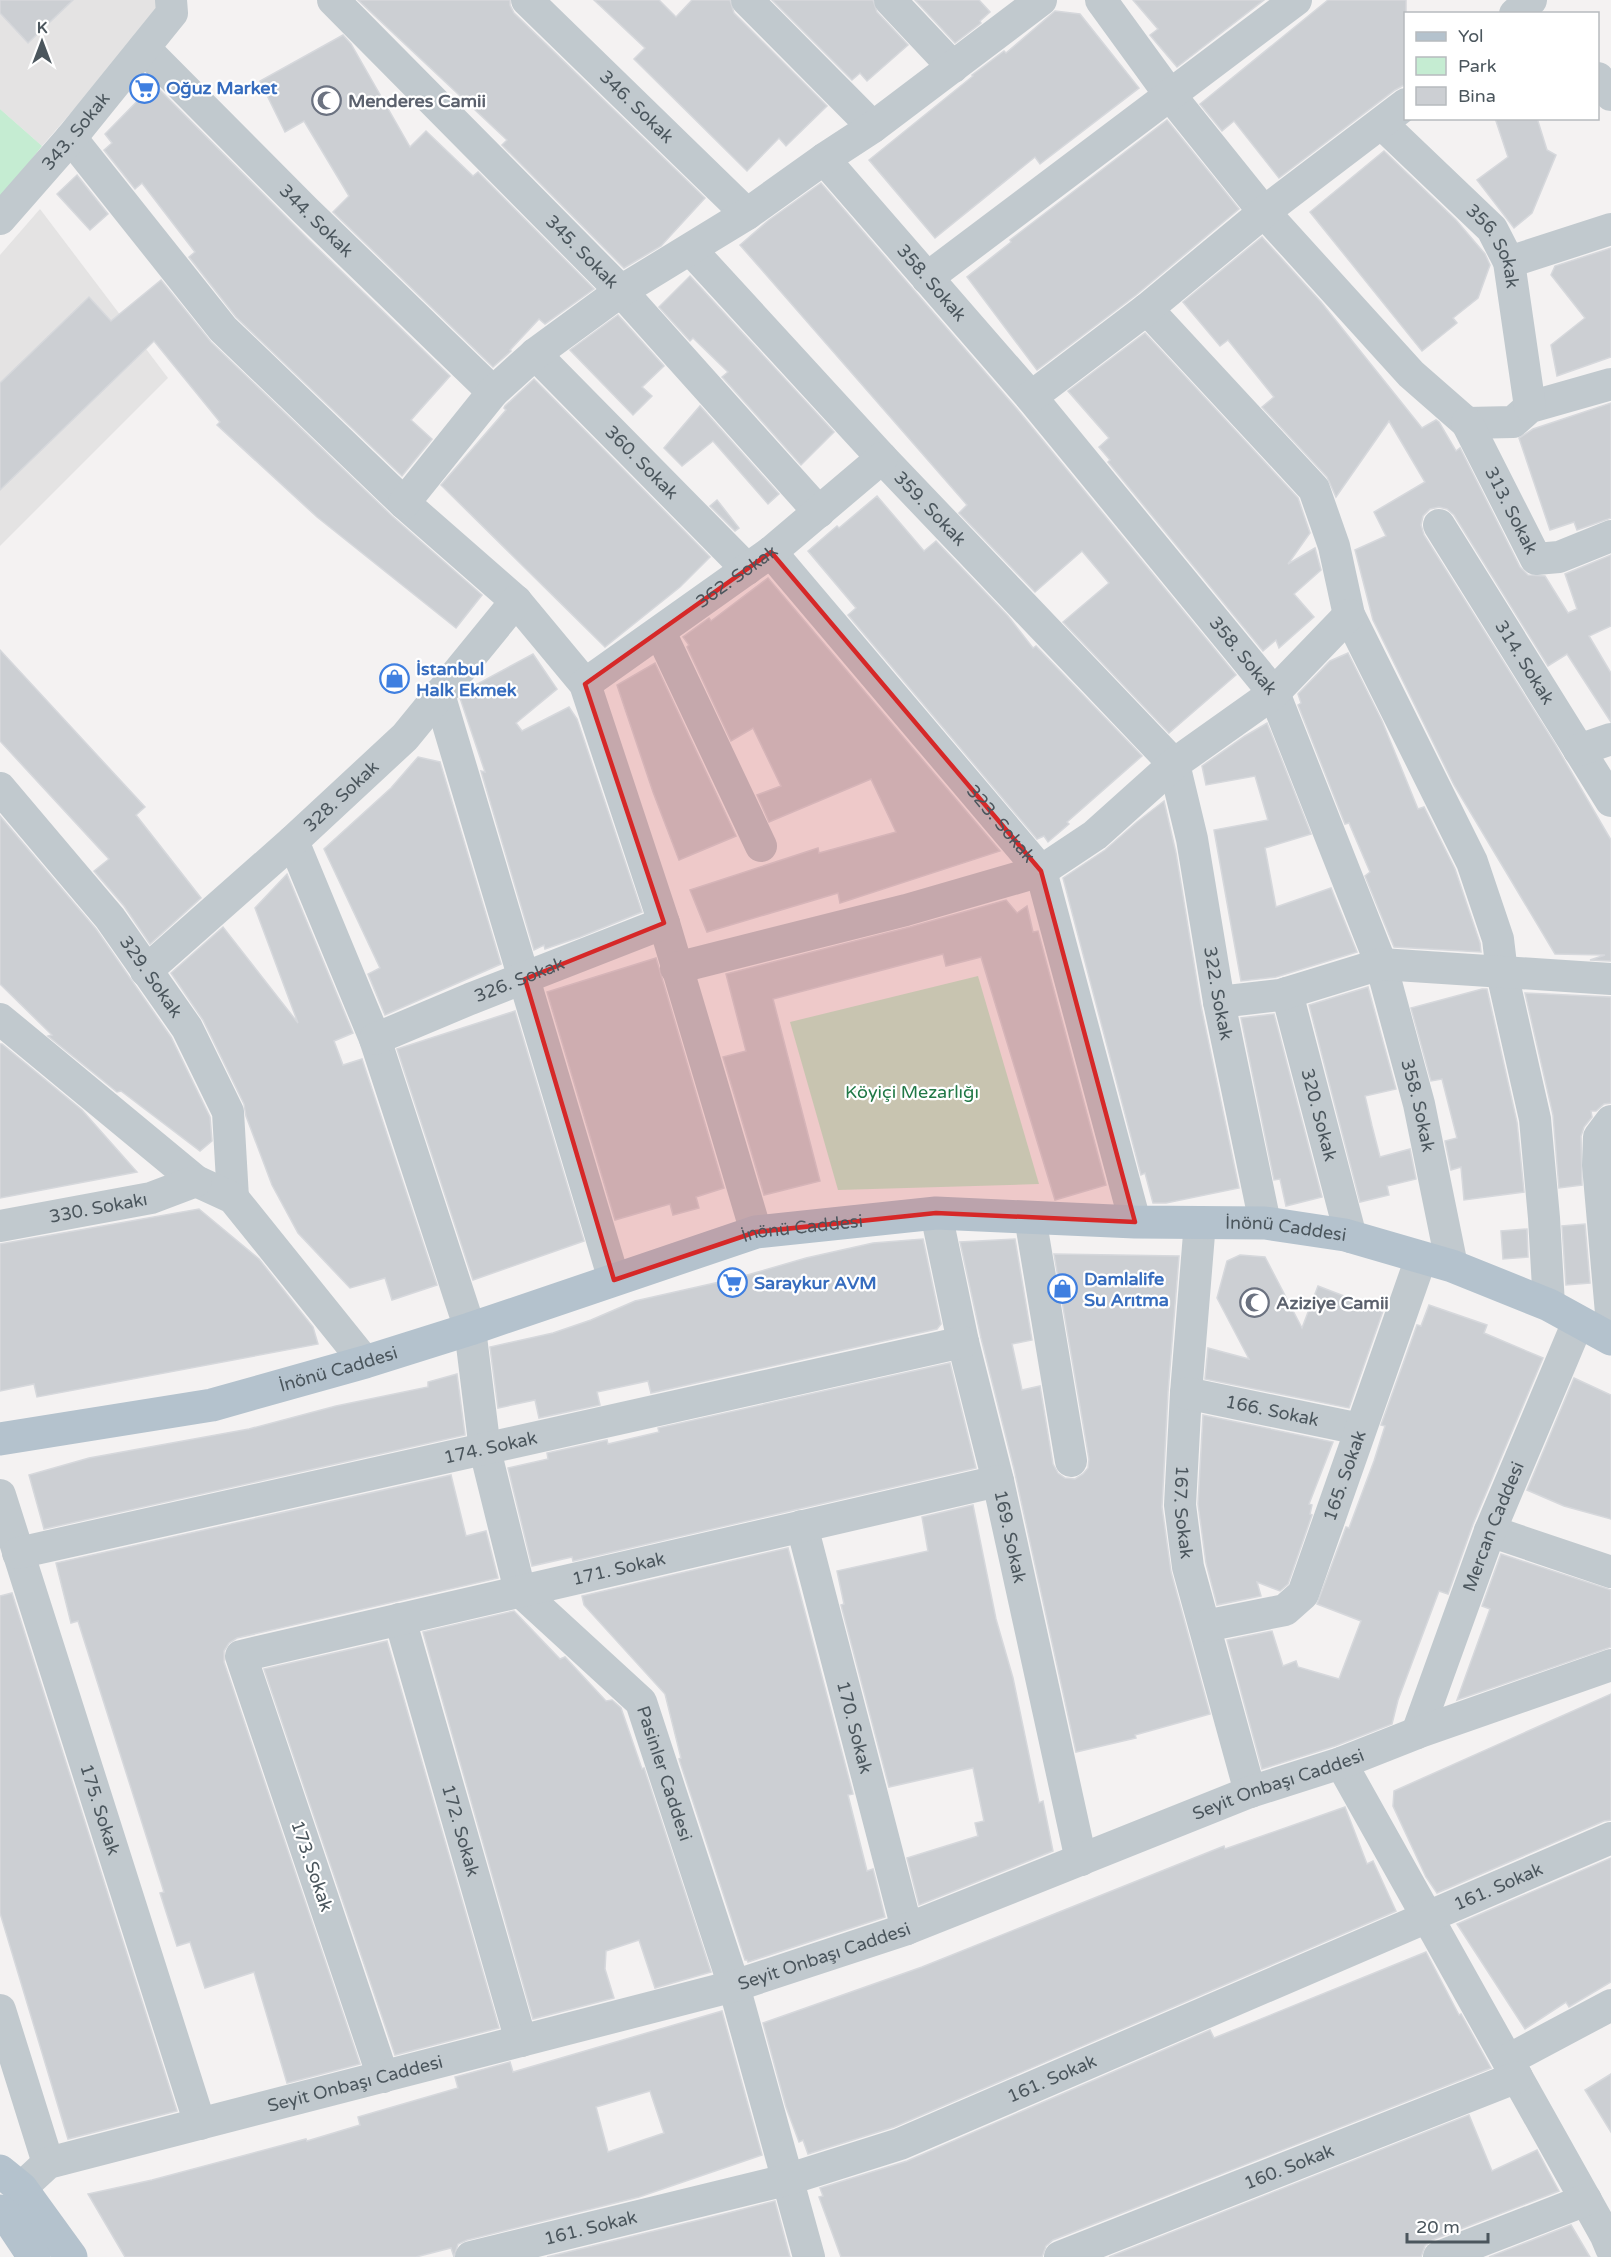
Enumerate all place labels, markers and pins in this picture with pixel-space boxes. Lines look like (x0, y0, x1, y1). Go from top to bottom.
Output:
supermarket icon: Oğuz Market (129, 72, 161, 104)
place label: Oğuz Market (166, 77, 277, 99)
mosque icon: Menderes Camii (311, 85, 343, 117)
place label: Menderes Camii (348, 90, 486, 112)
place label: İstanbul Halk Ekmek (416, 658, 517, 701)
shop icon: İstanbul Halk Ekmek (379, 663, 411, 695)
supermarket icon: Saraykur AVM (717, 1267, 749, 1299)
place label: Damlalife Su Arıtma (1084, 1268, 1169, 1311)
place label: Saraykur AVM (754, 1272, 877, 1294)
shop icon: Damlalife Su Arıtma (1047, 1273, 1079, 1305)
mosque icon: Aziziye Camii (1239, 1287, 1271, 1319)
place label: Aziziye Camii (1276, 1292, 1389, 1314)

